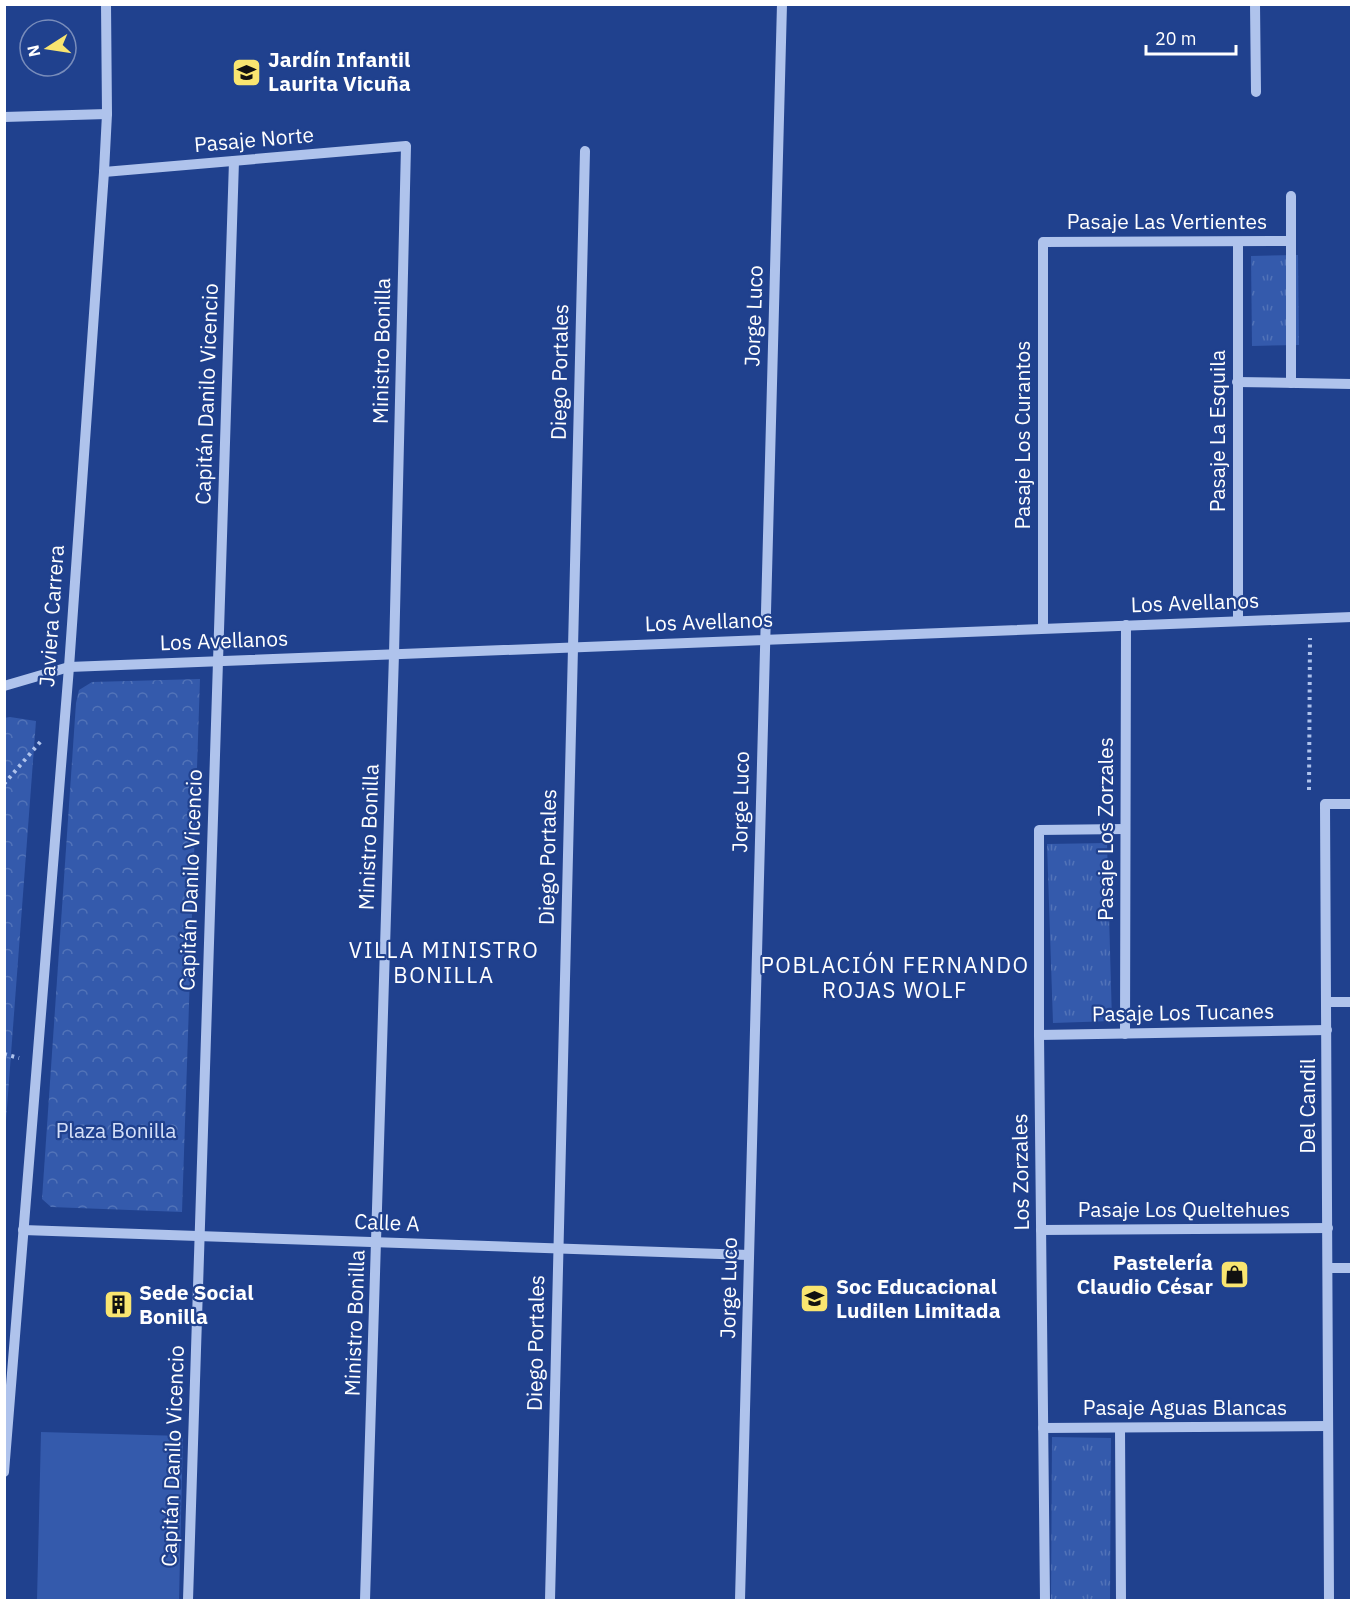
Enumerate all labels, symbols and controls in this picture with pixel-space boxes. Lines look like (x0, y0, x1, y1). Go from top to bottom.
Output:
north arrow (18, 18, 78, 78)
scale bar (1146, 18, 1236, 56)
text: 20 m (1155, 27, 1197, 50)
text: N (22, 43, 44, 59)
place label: Jardín Infantil Laurita Vicuña (268, 45, 411, 97)
school or university icon: Jardín Infantil Laurita Vicuña (231, 56, 263, 88)
street label: Pasaje Norte (193, 120, 315, 158)
street label: Pasaje Las Vertientes (1067, 207, 1267, 235)
street label: Jorge Luco (737, 265, 769, 367)
street label: Ministro Bonilla (366, 278, 396, 424)
street label: Capitán Danilo Vicencio (188, 283, 224, 505)
street label: Diego Portales (544, 304, 574, 440)
street label: Pasaje Los Curantos (1008, 340, 1036, 530)
street label: Pasaje La Esquila (1203, 350, 1231, 512)
street label: Javiera Carrera (32, 544, 70, 688)
street label: Los Avellanos (1130, 586, 1260, 618)
street label: Los Avellanos (644, 605, 774, 637)
street label: Los Avellanos (159, 624, 289, 656)
street label: Pasaje Los Zorzales (1091, 737, 1119, 921)
street label: Jorge Luco (725, 751, 755, 853)
street label: Ministro Bonilla (351, 763, 385, 911)
street label: Capitán Danilo Vicencio (172, 769, 208, 991)
street label: Diego Portales (532, 789, 562, 925)
district label: VILLA MINISTRO BONILLA (349, 935, 539, 989)
district label: POBLACIÓN FERNANDO ROJAS WOLF (760, 950, 1030, 1004)
street label: Pasaje Los Tucanes (1091, 996, 1274, 1028)
street label: Del Candil (1293, 1058, 1321, 1154)
street label: Los Zorzales (1005, 1113, 1035, 1231)
park label: Plaza Bonilla (56, 1116, 176, 1144)
street label: Pasaje Los Queltehues (1078, 1195, 1290, 1223)
street label: Calle A (354, 1207, 420, 1237)
street label: Jorge Luco (713, 1237, 743, 1339)
place label: Pastelería Claudio César (1076, 1248, 1214, 1300)
street label: Ministro Bonilla (337, 1249, 371, 1397)
shop icon: Pastelería Claudio César (1218, 1259, 1250, 1291)
place label: Soc Educacional Ludilen Limitada (836, 1272, 1001, 1324)
street label: Diego Portales (520, 1275, 550, 1411)
place label: Sede Social Bonilla (139, 1278, 254, 1330)
school or university icon: Soc Educacional Ludilen Limitada (799, 1283, 831, 1315)
building icon: Sede Social Bonilla (102, 1289, 134, 1321)
street label: Capitán Danilo Vicencio (154, 1345, 190, 1567)
street label: Pasaje Aguas Blancas (1083, 1393, 1287, 1421)

